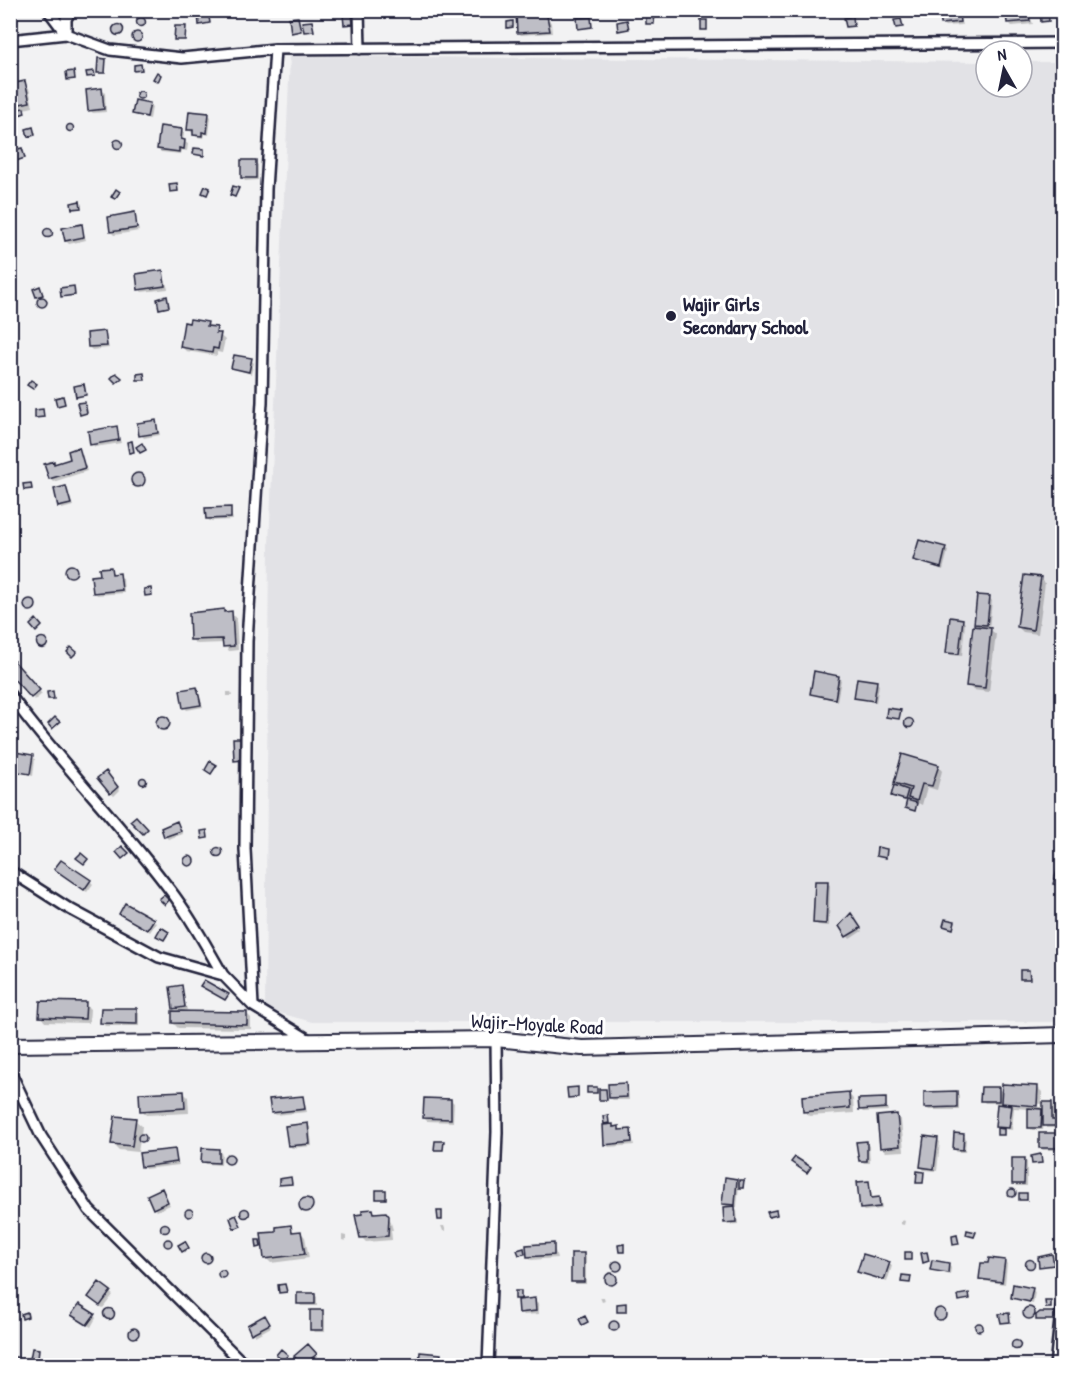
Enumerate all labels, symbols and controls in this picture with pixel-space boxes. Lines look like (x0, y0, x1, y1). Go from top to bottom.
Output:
north arrow (974, 39, 1034, 99)
text: N (996, 43, 1008, 66)
place label: Wajir Girls Secondary School (683, 290, 809, 341)
marker: Wajir Girls Secondary School (664, 309, 678, 323)
street label: Wajir-Moyale Road (470, 1007, 604, 1040)

